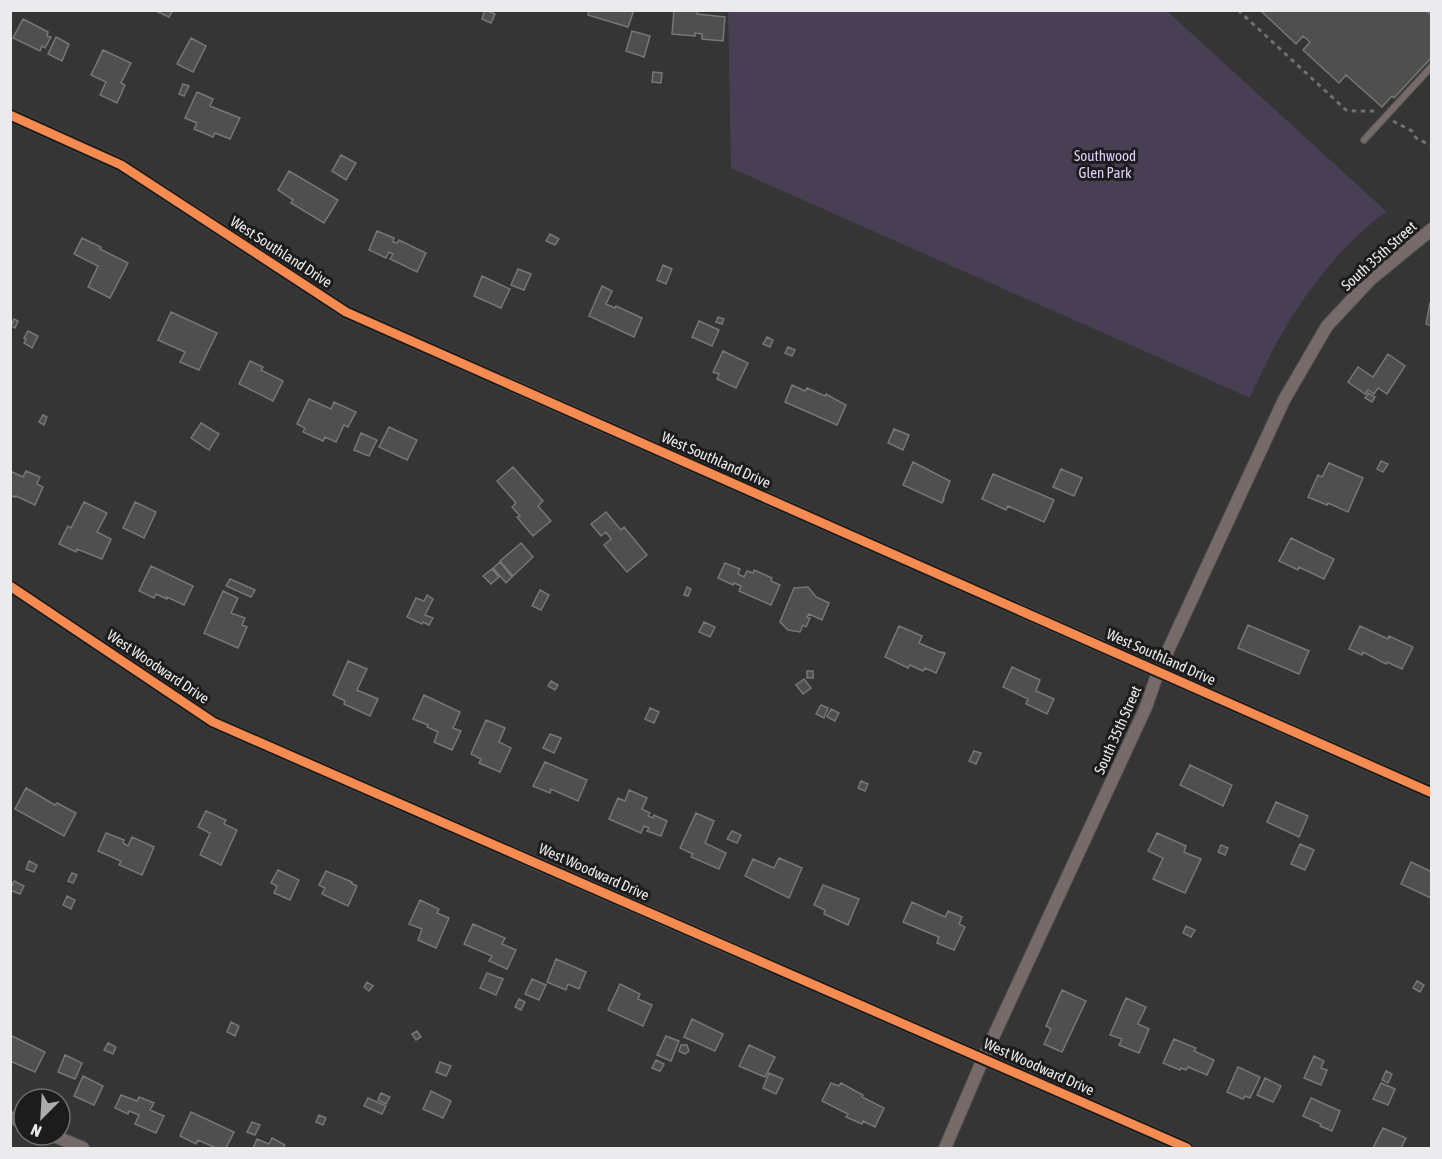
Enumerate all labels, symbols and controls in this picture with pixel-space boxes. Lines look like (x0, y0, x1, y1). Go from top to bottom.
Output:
park label: Southwood Glen Park (1074, 147, 1136, 181)
street label: West Southland Drive (227, 212, 335, 291)
street label: South 35th Street (1338, 218, 1420, 294)
street label: West Southland Drive (659, 428, 774, 491)
street label: West Southland Drive (1104, 625, 1219, 688)
street label: West Woodward Drive (104, 626, 213, 707)
street label: South 35th Street (1090, 683, 1145, 777)
street label: West Woodward Drive (536, 840, 652, 904)
street label: West Woodward Drive (981, 1035, 1097, 1099)
north arrow (12, 1087, 72, 1147)
text: N (28, 1121, 44, 1141)

